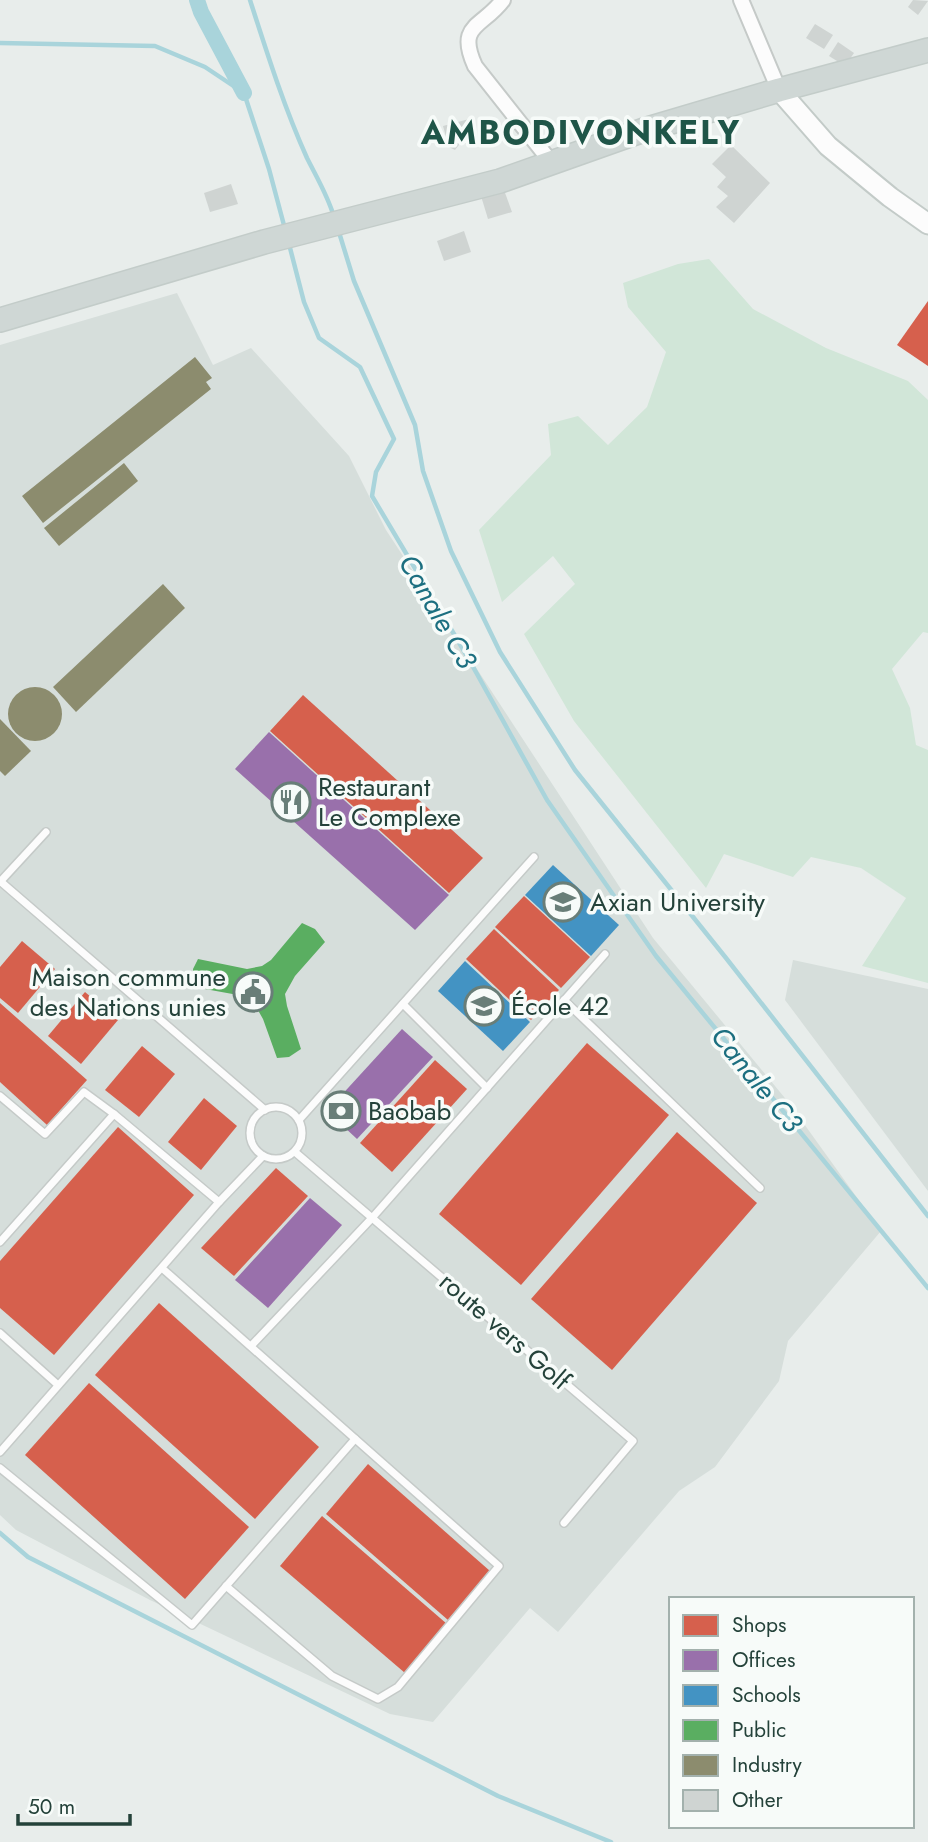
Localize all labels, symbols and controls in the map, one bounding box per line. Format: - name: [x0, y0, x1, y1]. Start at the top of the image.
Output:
- district label: AMBODIVONKELY: [420, 109, 741, 156]
- water label: Canale C3: [388, 546, 487, 677]
- place label: Restaurant Le Complexe: [318, 768, 461, 836]
- restaurant icon: Restaurant Le Complexe: [270, 781, 312, 823]
- school or university icon: Axian University: [542, 881, 584, 923]
- place label: Axian University: [590, 883, 766, 921]
- place label: Maison commune des Nations unies: [30, 958, 226, 1026]
- public building icon: Maison commune des Nations unies: [232, 971, 274, 1013]
- school or university icon: École 42: [463, 985, 505, 1027]
- place label: École 42: [511, 987, 609, 1025]
- water label: Canale C3: [701, 1017, 813, 1142]
- bank icon: Baobab: [320, 1090, 362, 1132]
- place label: Baobab: [368, 1092, 451, 1130]
- street label: route vers Golf: [431, 1263, 579, 1399]
- legend: [669, 1597, 914, 1828]
- text: Shops: [732, 1610, 786, 1640]
- text: Offices: [732, 1645, 795, 1675]
- text: Schools: [732, 1680, 801, 1710]
- text: Public: [732, 1715, 786, 1745]
- text: Industry: [732, 1750, 803, 1780]
- scale bar: [18, 1783, 130, 1827]
- text: Other: [732, 1785, 783, 1815]
- text: 50 m: [28, 1792, 75, 1822]

